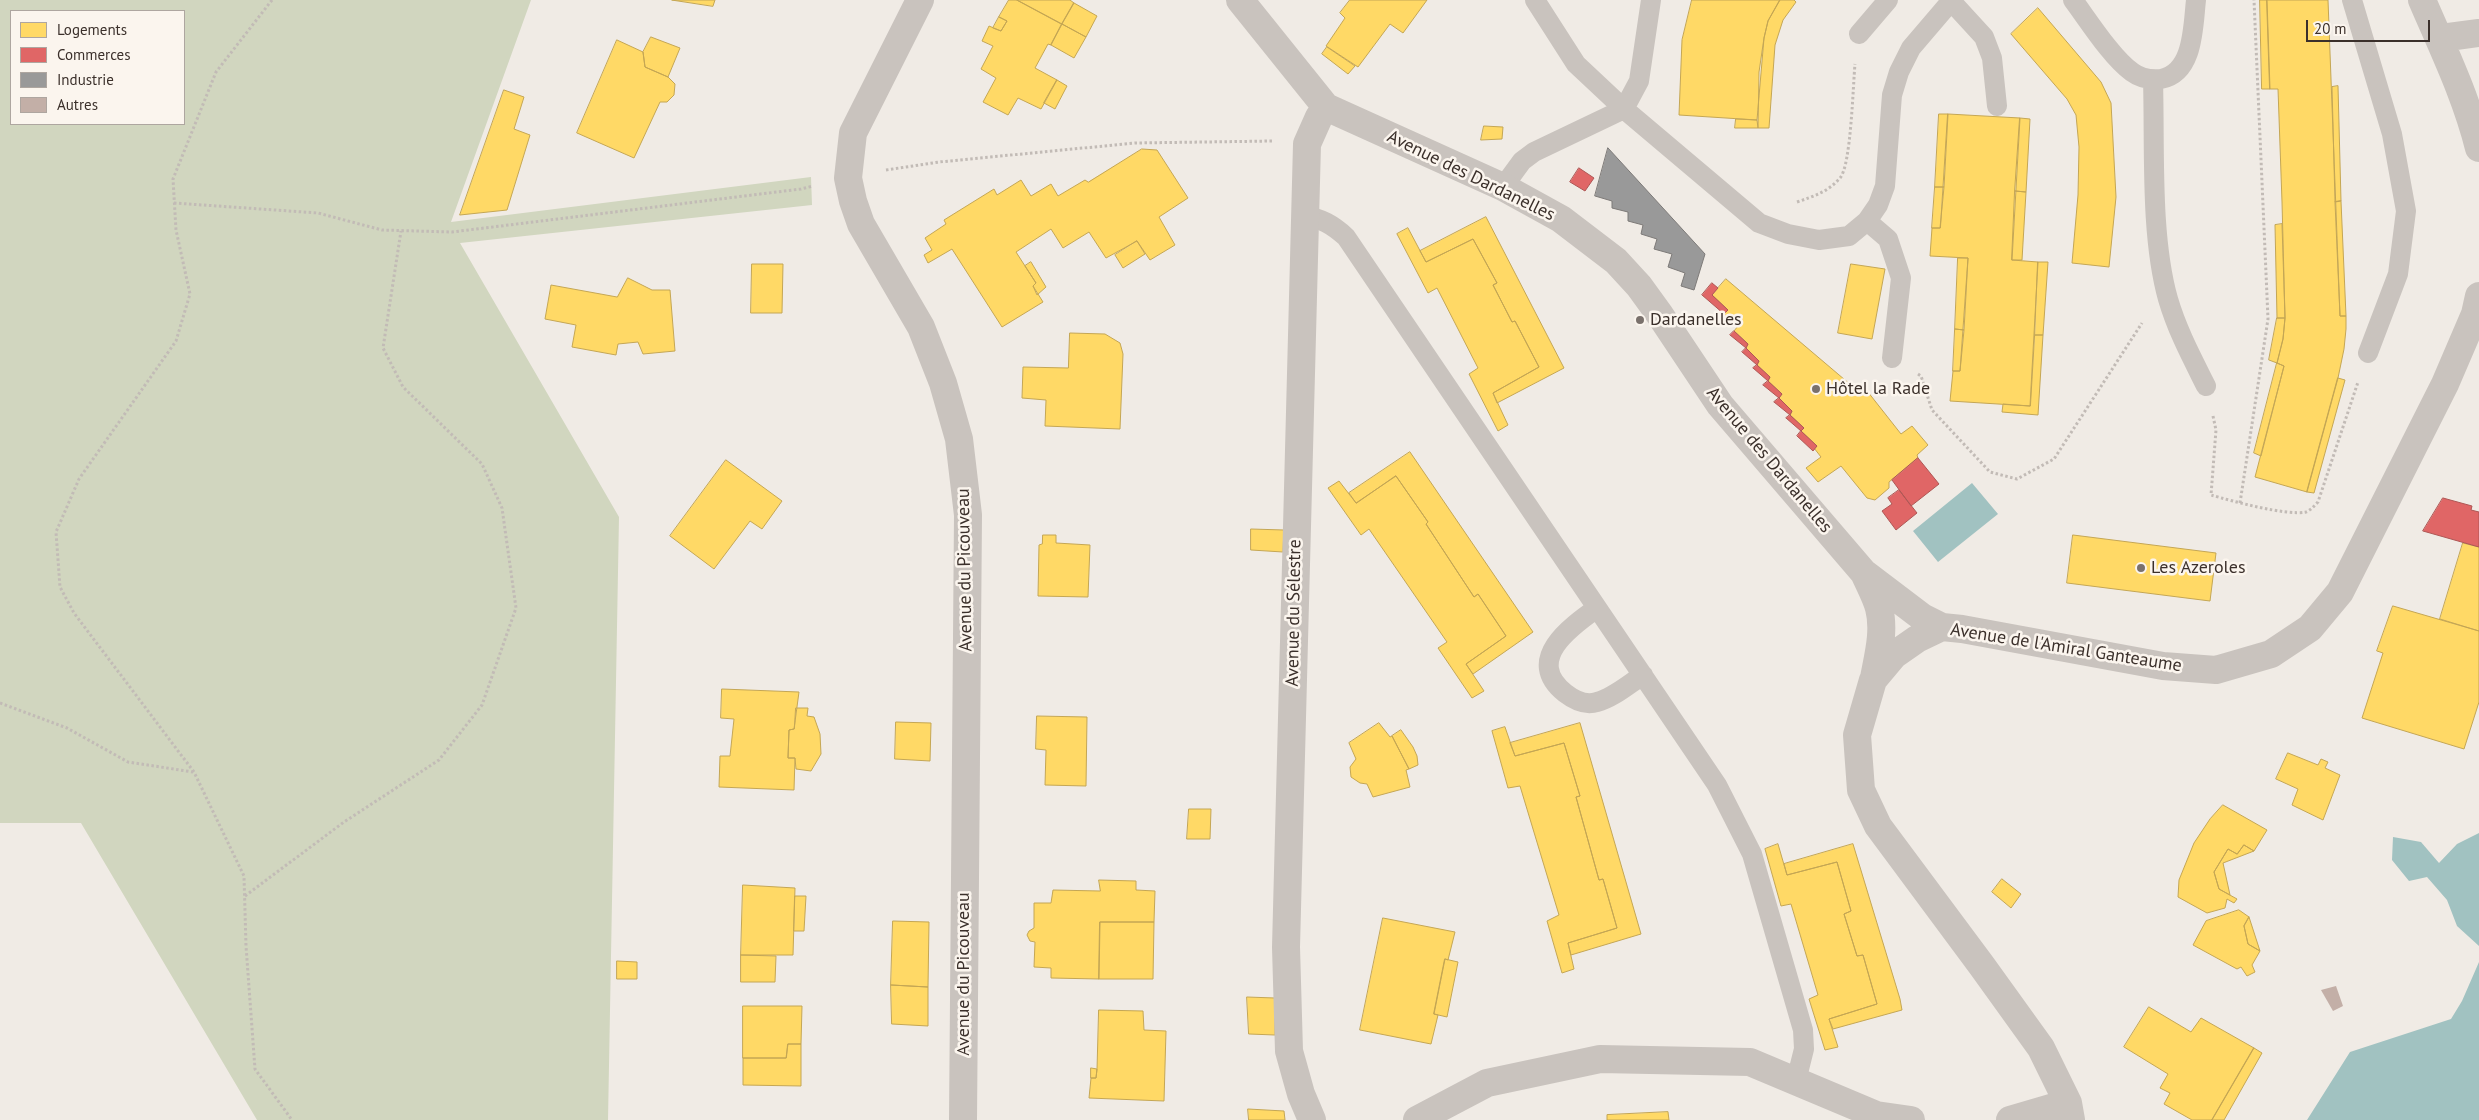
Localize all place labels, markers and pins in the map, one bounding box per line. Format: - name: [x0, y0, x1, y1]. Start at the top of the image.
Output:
- place label: Dardanelles: [1650, 309, 1742, 331]
- marker: Dardanelles: [1634, 314, 1646, 326]
- place label: Hôtel la Rade: [1826, 378, 1930, 400]
- marker: Hôtel la Rade: [1810, 383, 1822, 395]
- place label: Les Azeroles: [2151, 557, 2246, 579]
- marker: Les Azeroles: [2135, 562, 2147, 574]

